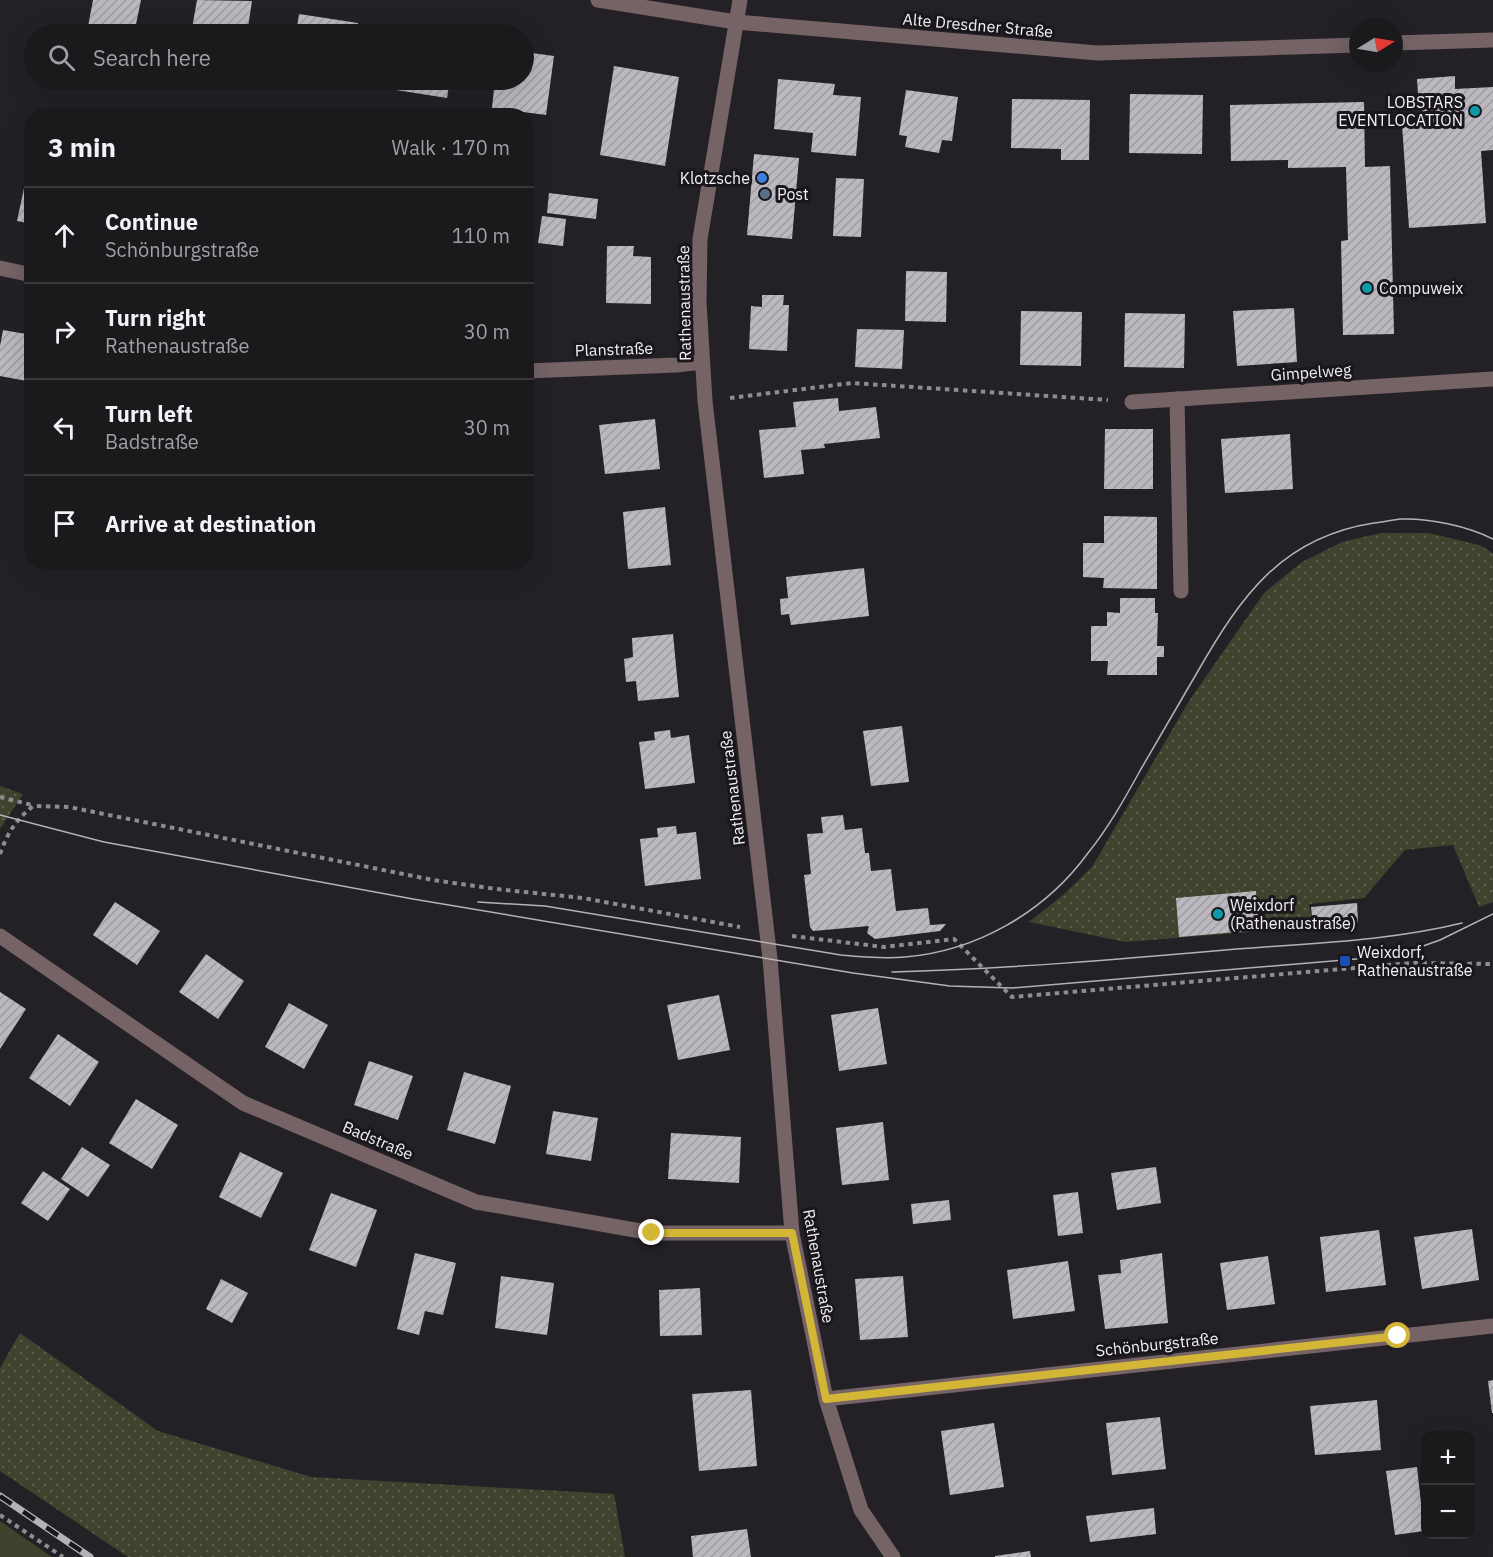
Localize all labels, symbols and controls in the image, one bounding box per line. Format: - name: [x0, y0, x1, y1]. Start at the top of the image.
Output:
- street label: Alte Dresdner Straße: [902, 8, 1054, 42]
- north arrow: [1349, 18, 1403, 72]
- search box: [24, 24, 534, 90]
- icon: search: [45, 41, 78, 74]
- text: Search here: [93, 43, 211, 72]
- place label: LOBSTARS EVENTLOCATION: [1338, 92, 1463, 130]
- marker: LOBSTARS EVENTLOCATION: [1468, 104, 1482, 118]
- text: 3 min: [48, 130, 116, 164]
- text: Walk · 170 m: [392, 134, 510, 161]
- place label: Klotzsche: [680, 168, 750, 188]
- marker: Klotzsche: [755, 171, 769, 185]
- place label: Post: [777, 184, 809, 204]
- marker: Post: [758, 187, 772, 201]
- text: Continue: [105, 207, 198, 236]
- icon: ahead: [48, 219, 81, 252]
- text: 110 m: [452, 222, 510, 249]
- text: Schönburgstraße: [105, 236, 259, 263]
- street label: Rathenaustraße: [673, 245, 695, 361]
- place label: Compuweix: [1379, 278, 1463, 298]
- marker: Compuweix: [1360, 281, 1374, 295]
- text: Turn right: [105, 303, 206, 332]
- icon: right: [48, 315, 81, 348]
- text: 30 m: [464, 318, 510, 345]
- text: Rathenaustraße: [105, 332, 249, 359]
- street label: Planstraße: [574, 338, 654, 360]
- street label: Gimpelweg: [1270, 359, 1353, 385]
- text: Turn left: [105, 399, 193, 428]
- icon: left: [48, 411, 81, 444]
- text: 30 m: [464, 414, 510, 441]
- text: Badstraße: [105, 428, 199, 455]
- icon: arrive: [48, 507, 81, 540]
- text: Arrive at destination: [105, 509, 316, 538]
- street label: Rathenaustraße: [715, 729, 749, 847]
- place label: Weixdorf (Rathenaustraße): [1230, 895, 1356, 933]
- marker: Weixdorf (Rathenaustraße): [1211, 907, 1225, 921]
- place label: Weixdorf, Rathenaustraße: [1357, 942, 1473, 980]
- marker: Weixdorf, Rathenaustraße: [1338, 954, 1352, 968]
- street label: Badstraße: [340, 1116, 417, 1164]
- street label: Rathenaustraße: [799, 1207, 839, 1325]
- route end: [638, 1219, 664, 1245]
- route start: [1384, 1322, 1410, 1348]
- street label: Schönburgstraße: [1095, 1328, 1220, 1360]
- map controls: [1421, 1431, 1475, 1539]
- button: +: [1421, 1431, 1475, 1485]
- button: −: [1421, 1485, 1475, 1539]

